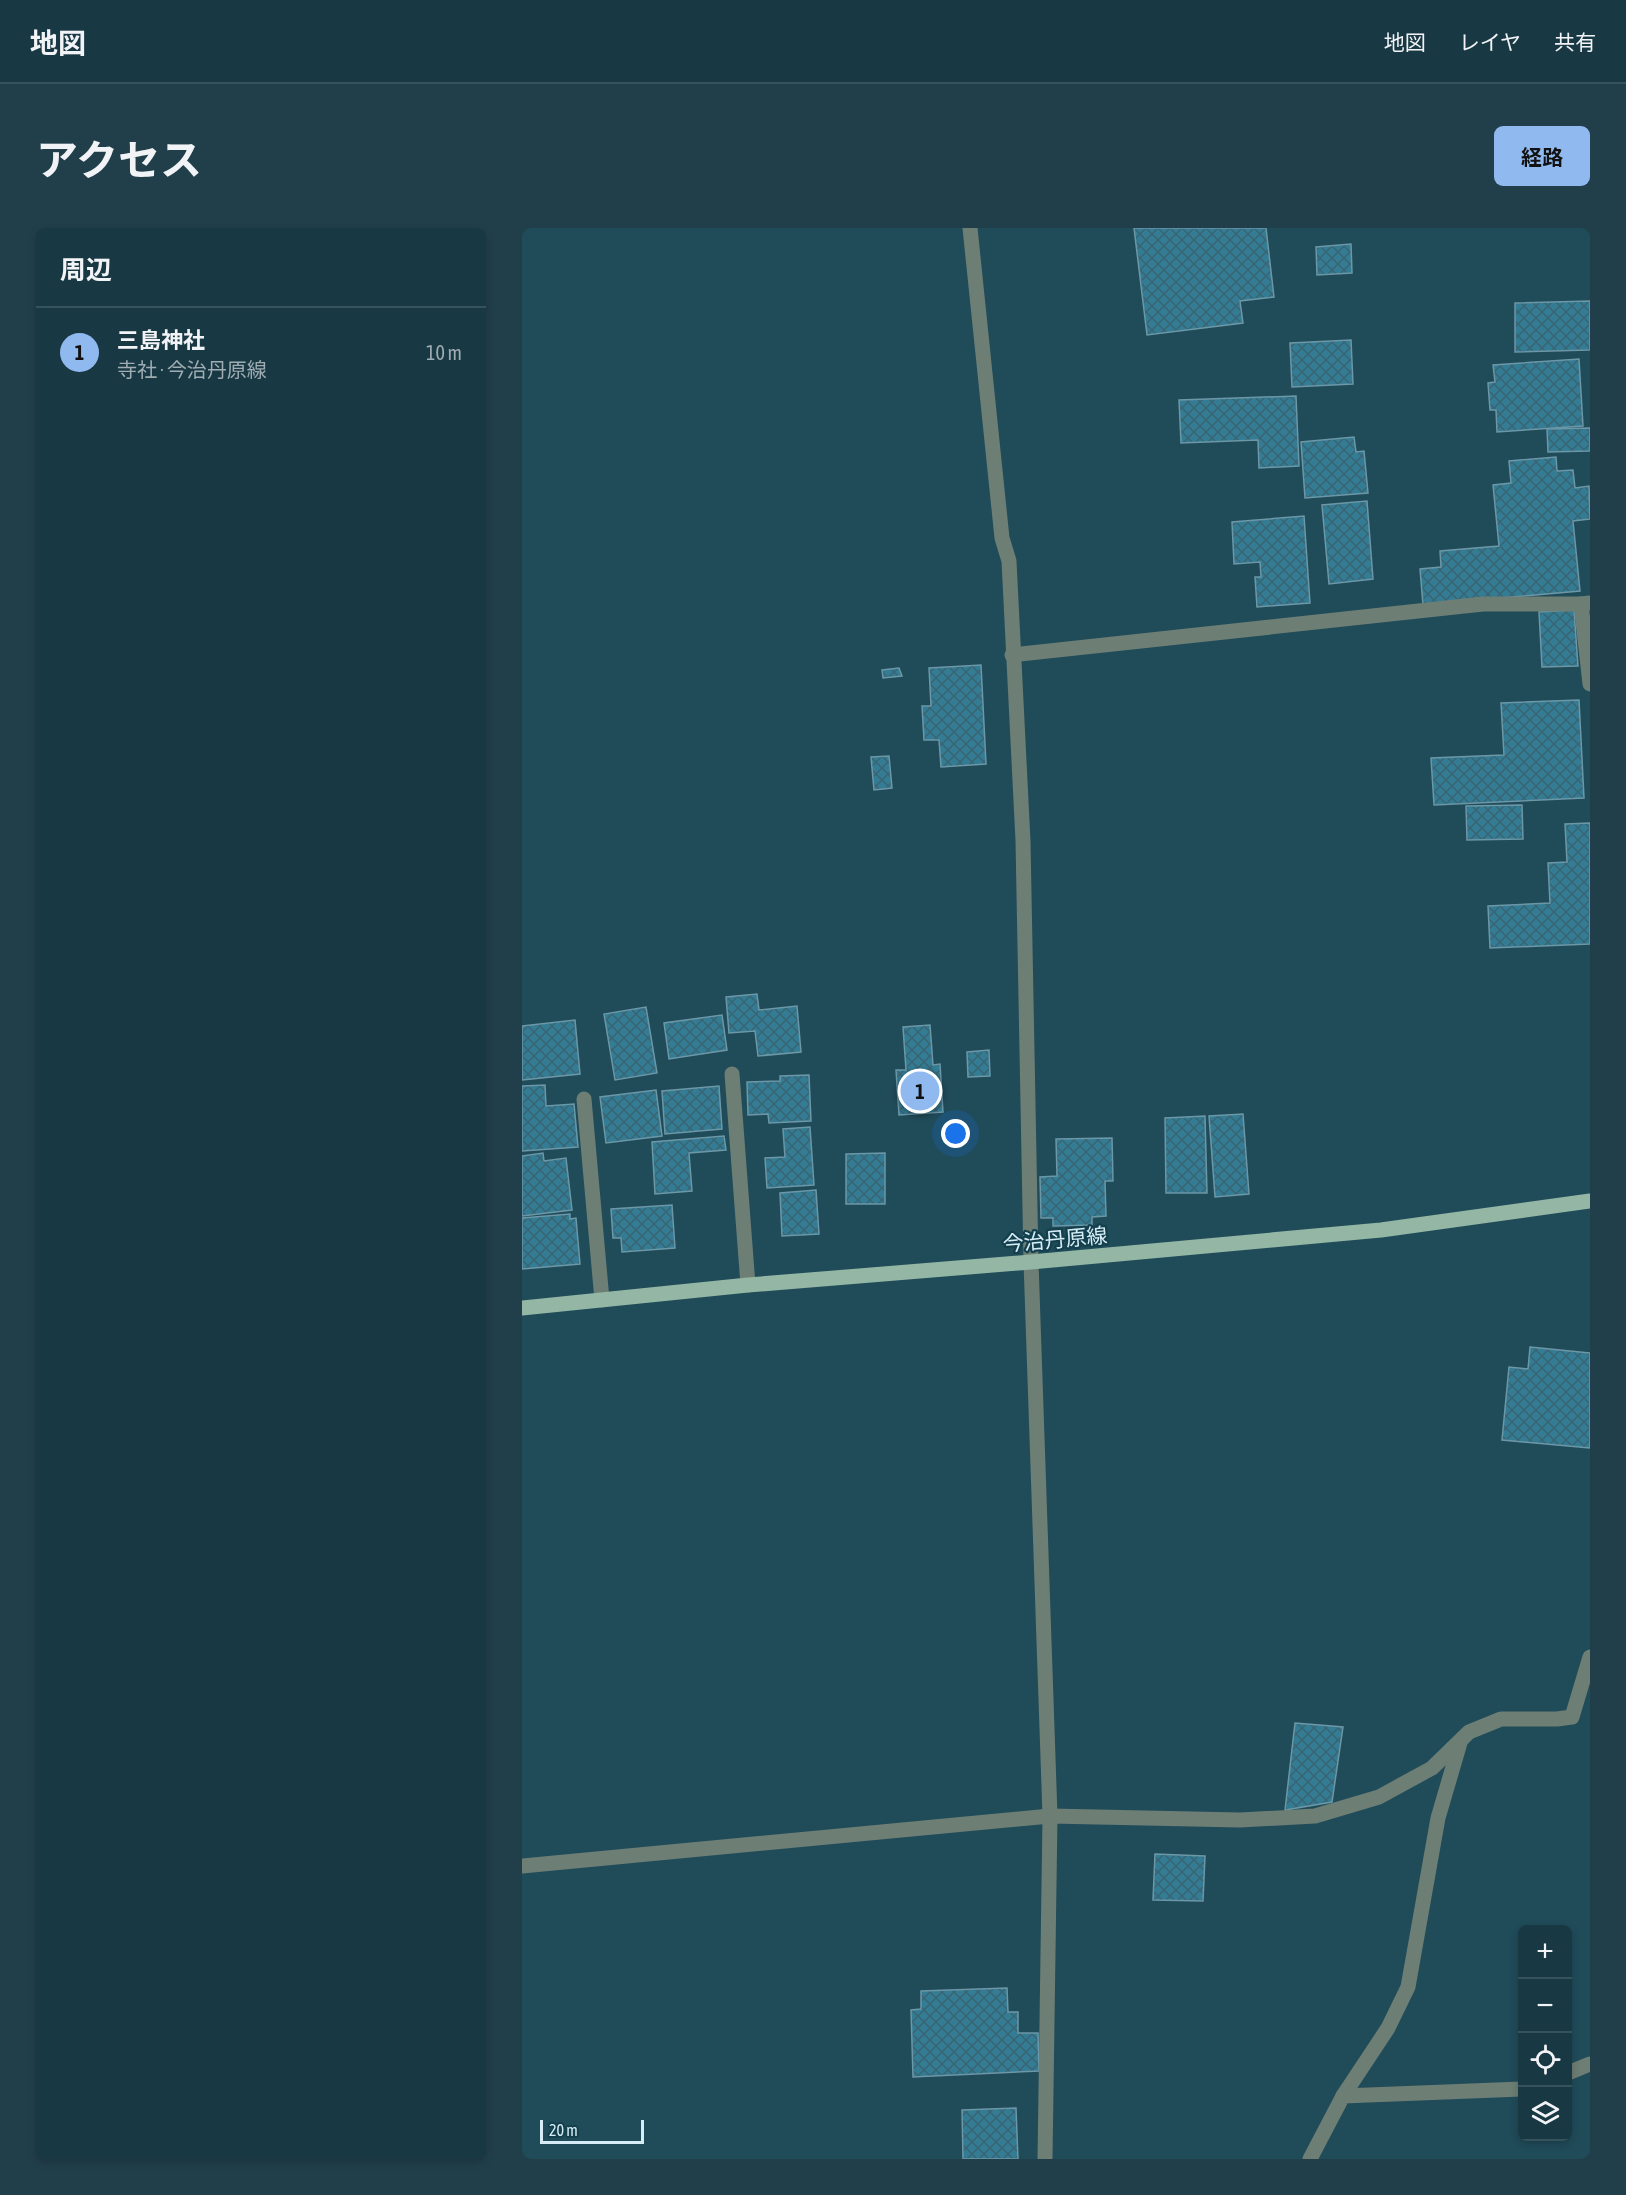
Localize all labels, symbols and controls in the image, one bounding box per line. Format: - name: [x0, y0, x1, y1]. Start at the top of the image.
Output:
- text: 地図: [30, 27, 86, 59]
- text: 地図: [1384, 30, 1426, 54]
- text: レイヤ: [1459, 30, 1521, 54]
- text: 共有: [1554, 30, 1596, 54]
- button: 経路: [1494, 126, 1590, 186]
- text: アクセス: [36, 136, 202, 184]
- text: 周辺: [60, 255, 112, 285]
- text: 三島神社: [117, 327, 205, 353]
- text: 1: [75, 341, 84, 364]
- text: 10 m: [426, 341, 462, 364]
- text: 寺社 · 今治丹原線: [117, 358, 267, 381]
- pin: 1: [900, 1068, 940, 1114]
- your location: [941, 1119, 970, 1148]
- street label: 今治丹原線: [1002, 1222, 1108, 1256]
- map controls: [1518, 1925, 1572, 2141]
- button: +: [1518, 1925, 1572, 1979]
- button: −: [1518, 1979, 1572, 2033]
- button: locate: [1518, 2033, 1572, 2087]
- button: layers: [1518, 2087, 1572, 2141]
- scale bar: [540, 2117, 644, 2144]
- text: 20 m: [549, 2121, 578, 2139]

